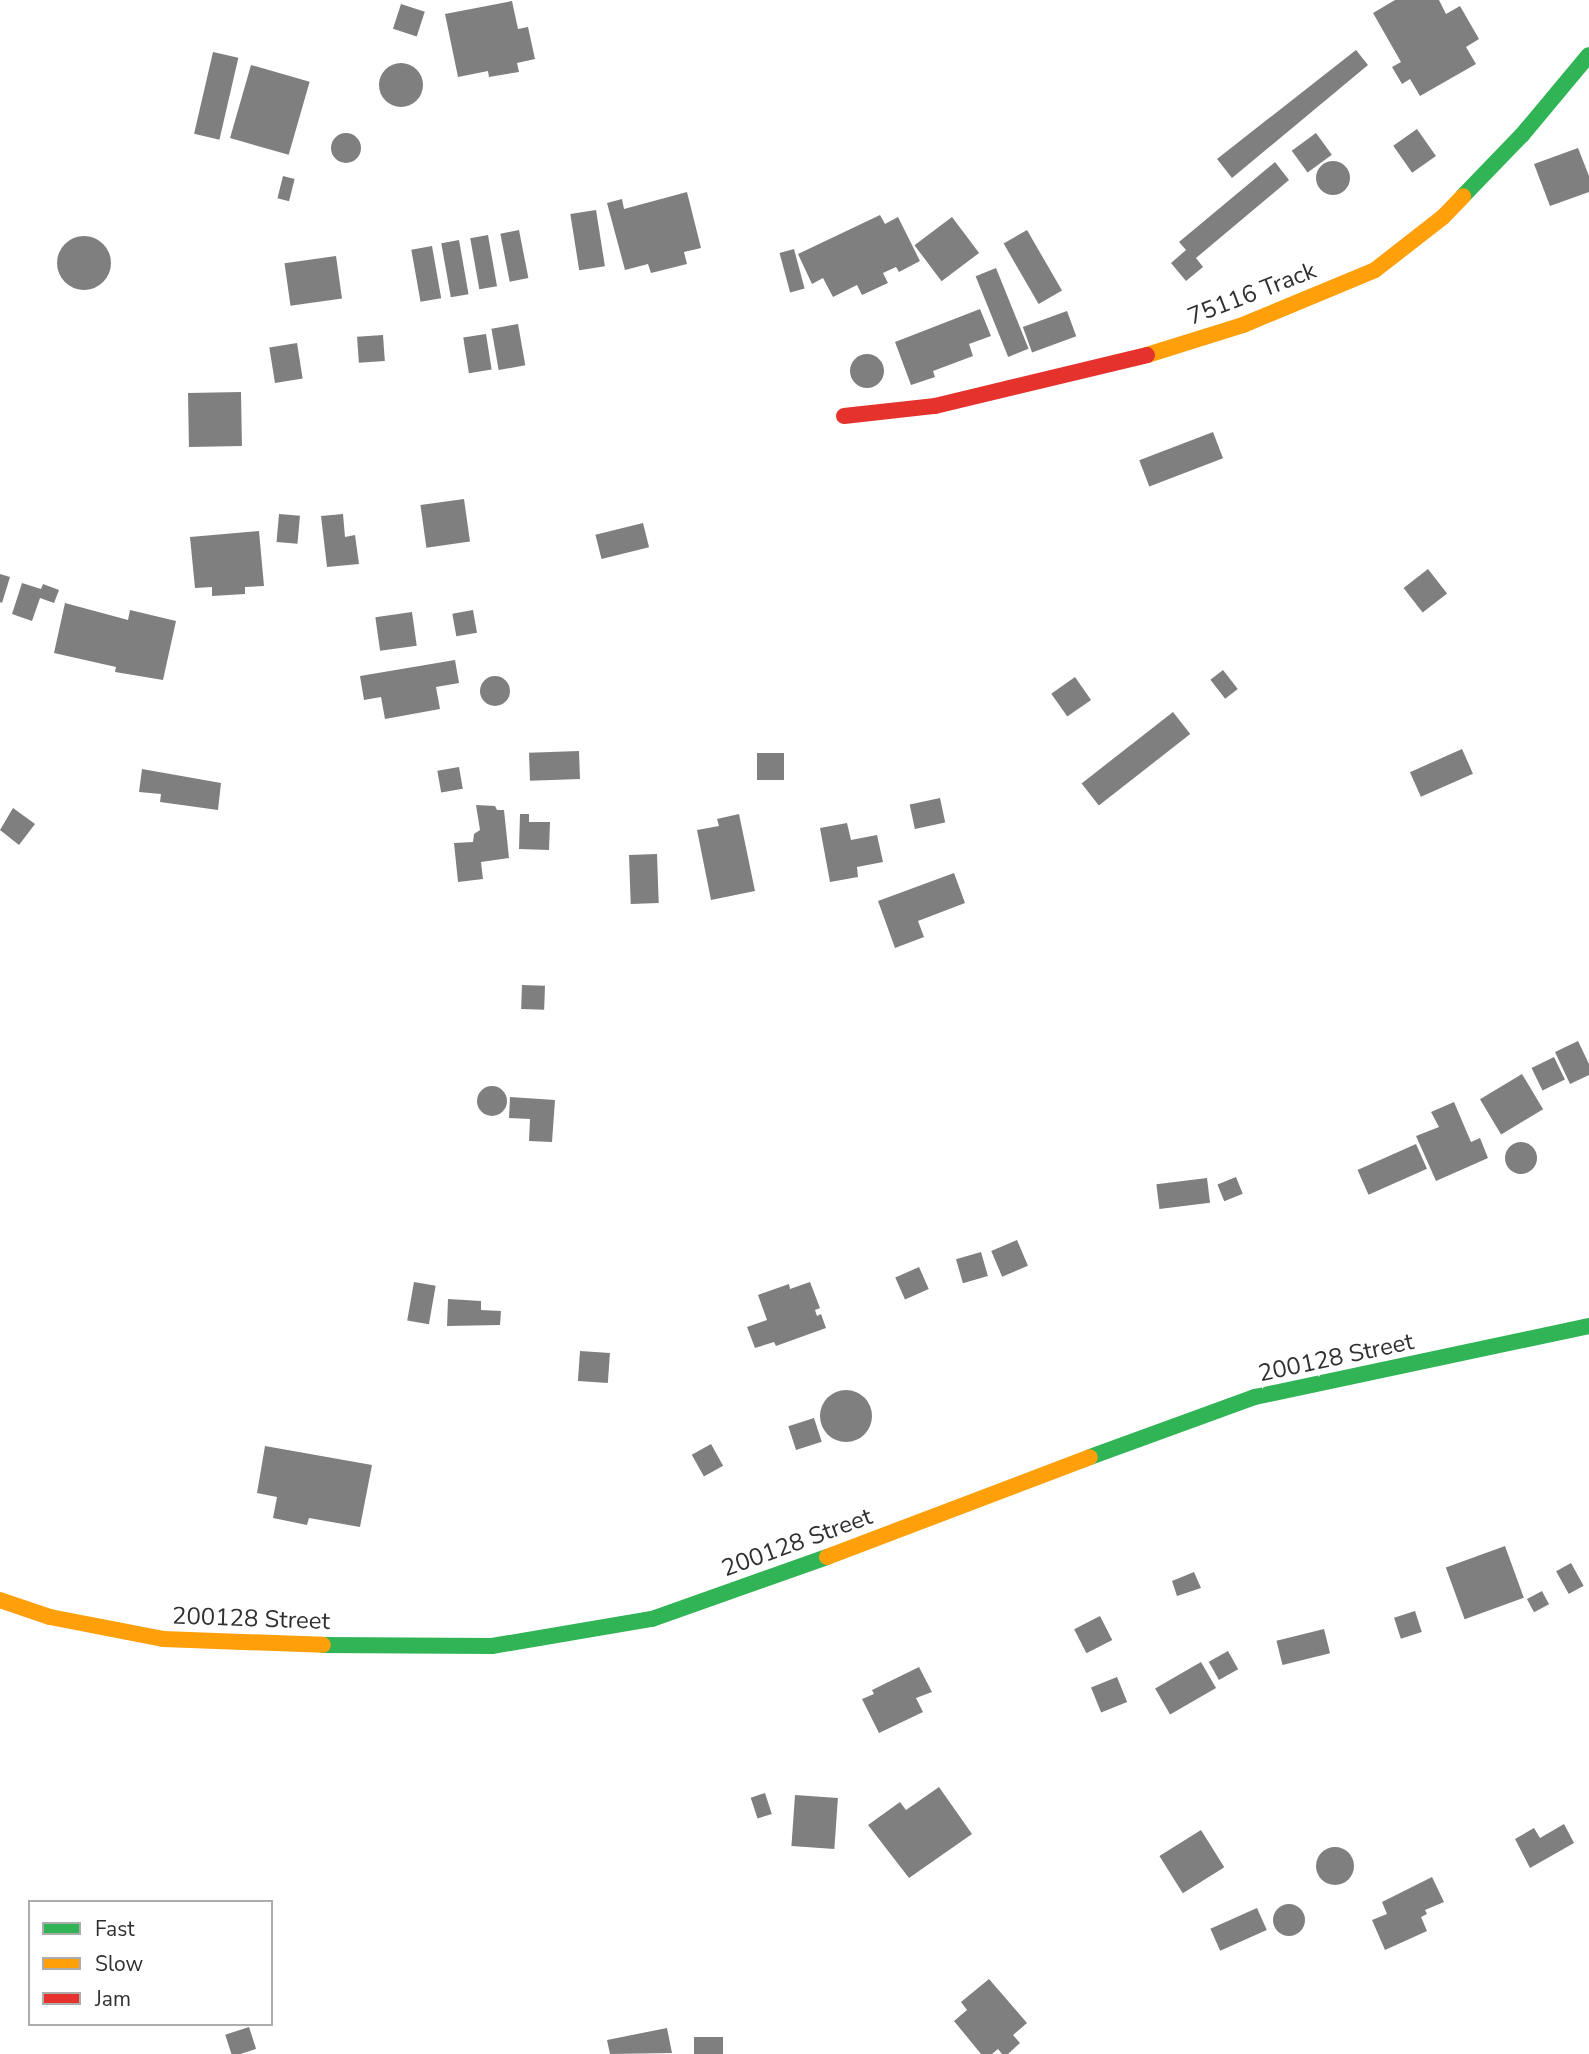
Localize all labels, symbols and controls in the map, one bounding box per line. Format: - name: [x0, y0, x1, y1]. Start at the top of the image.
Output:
- street label: 75116 Track: [1184, 256, 1320, 332]
- street label: 200128 Street: [1256, 1327, 1416, 1389]
- street label: 200128 Street: [718, 1502, 876, 1584]
- street label: 200128 Street: [172, 1602, 330, 1636]
- legend: [28, 1900, 273, 2026]
- text: Fast: [95, 1915, 135, 1943]
- text: Slow: [95, 1950, 143, 1978]
- text: Jam: [95, 1985, 131, 2013]

